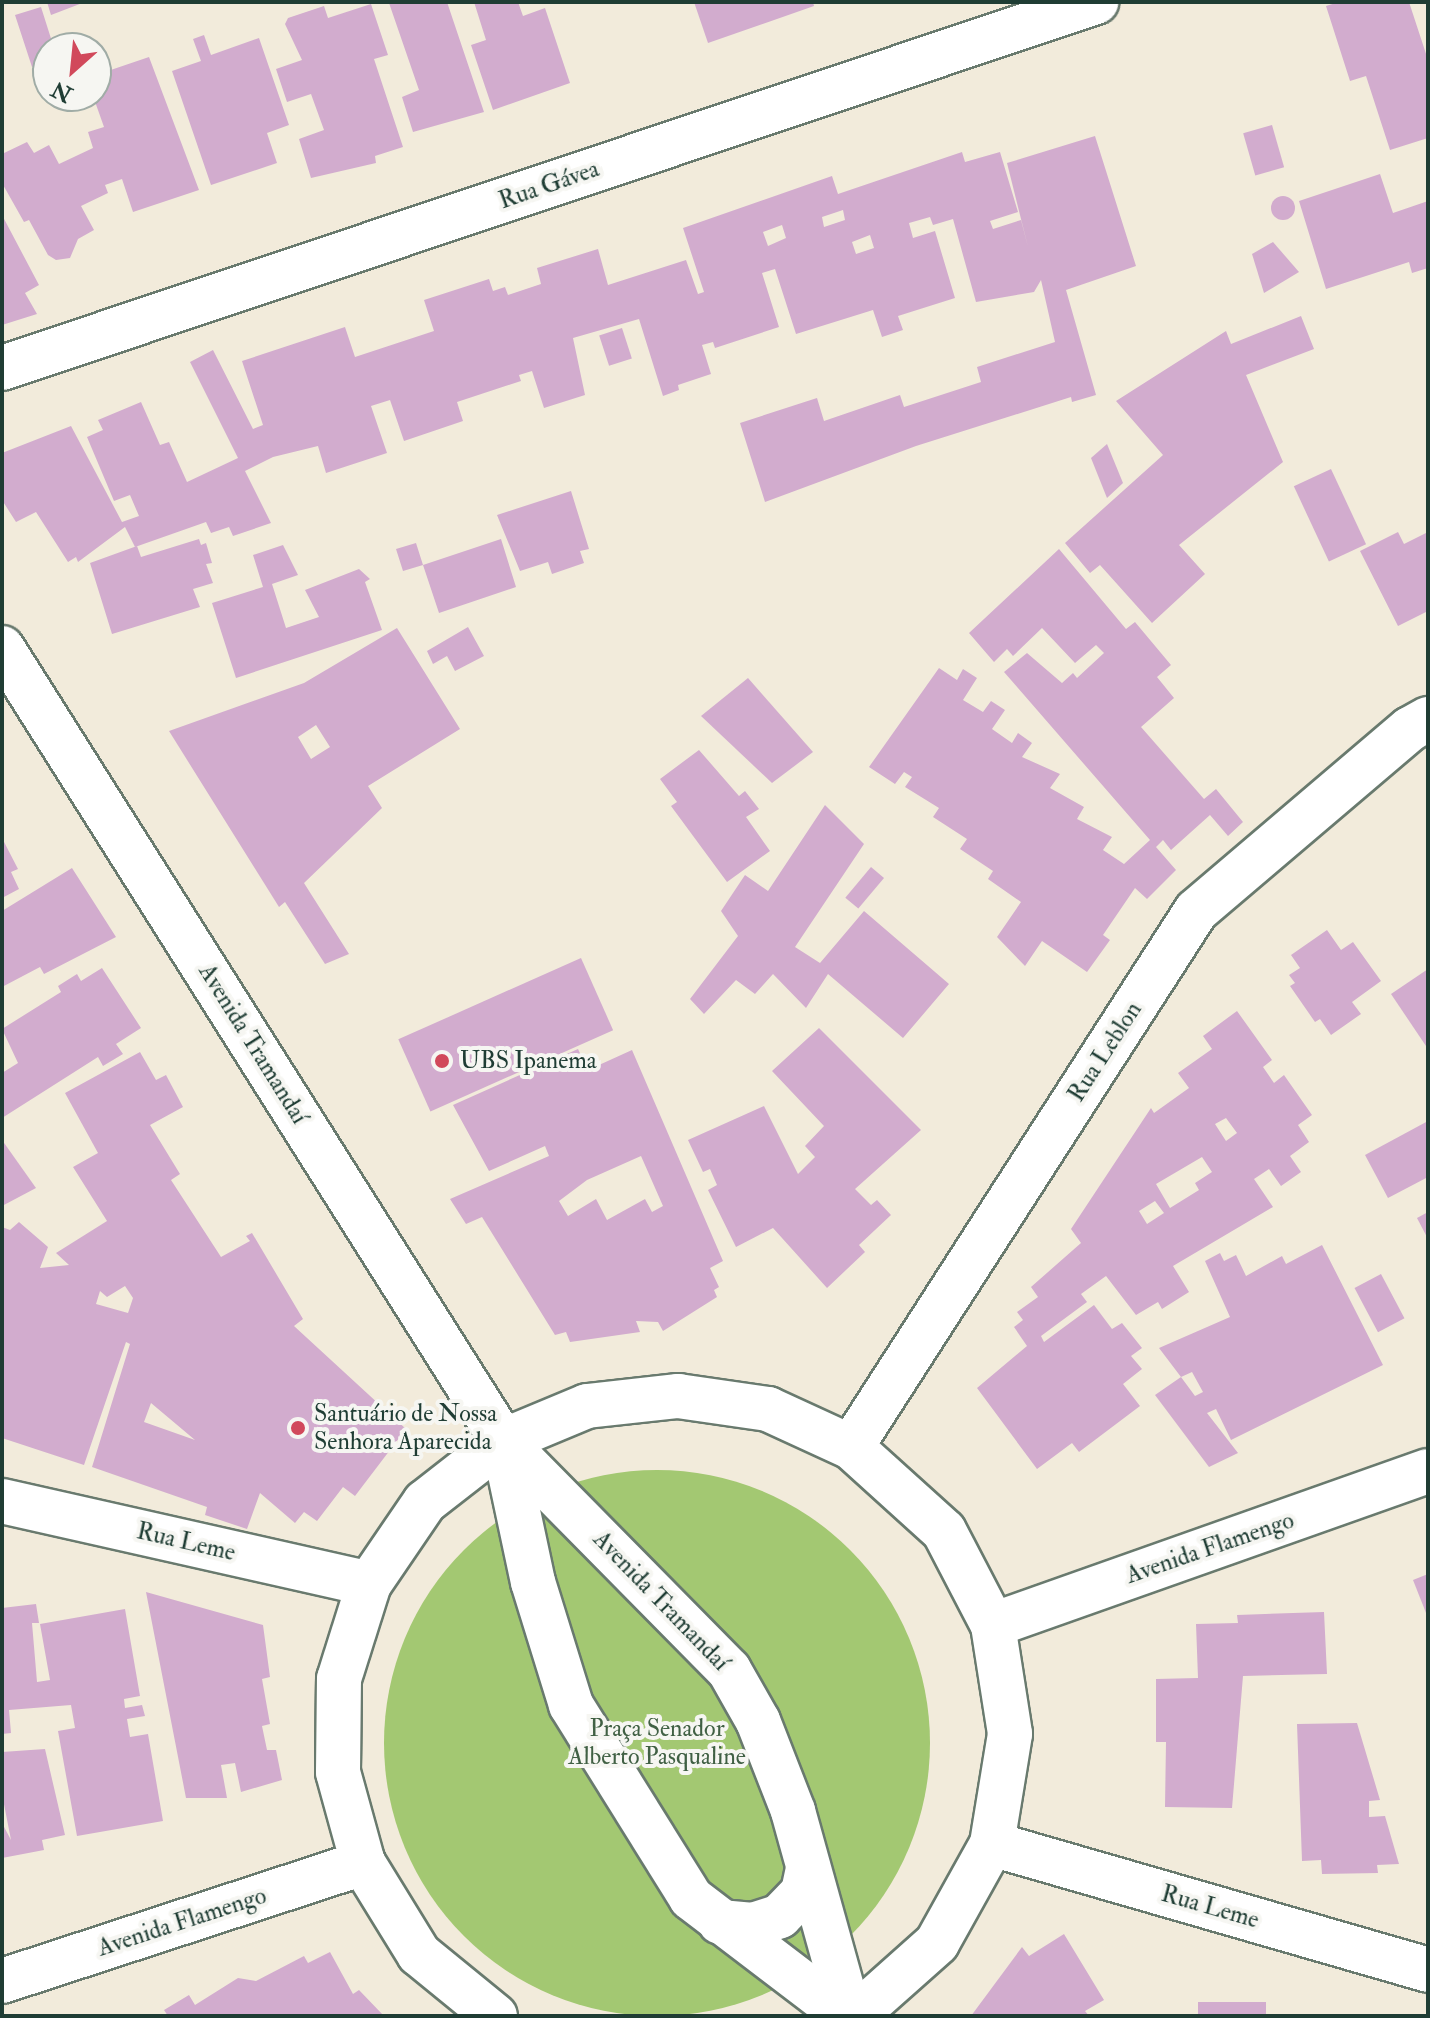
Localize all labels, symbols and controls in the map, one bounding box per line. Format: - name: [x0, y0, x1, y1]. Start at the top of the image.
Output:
- north arrow: [32, 32, 112, 112]
- text: N: [47, 75, 77, 109]
- street label: Rua Gávea: [495, 154, 603, 216]
- street label: Avenida Tramandaí: [192, 959, 314, 1129]
- street label: Rua Leblon: [1062, 997, 1148, 1107]
- place label: UBS Ipanema: [460, 1047, 597, 1075]
- marker: UBS Ipanema: [431, 1050, 453, 1072]
- place label: Santuário de Nossa Senhora Aparecida: [314, 1400, 497, 1456]
- marker: Santuário de Nossa Senhora Aparecida: [289, 1419, 307, 1437]
- street label: Avenida Flamengo: [1122, 1506, 1298, 1590]
- street label: Rua Leme: [134, 1517, 238, 1567]
- street label: Avenida Tramandaí: [587, 1525, 735, 1677]
- park label: Praça Senador Alberto Pasqualine: [568, 1715, 746, 1771]
- street label: Rua Leme: [1158, 1879, 1262, 1935]
- street label: Avenida Flamengo: [94, 1881, 270, 1963]

